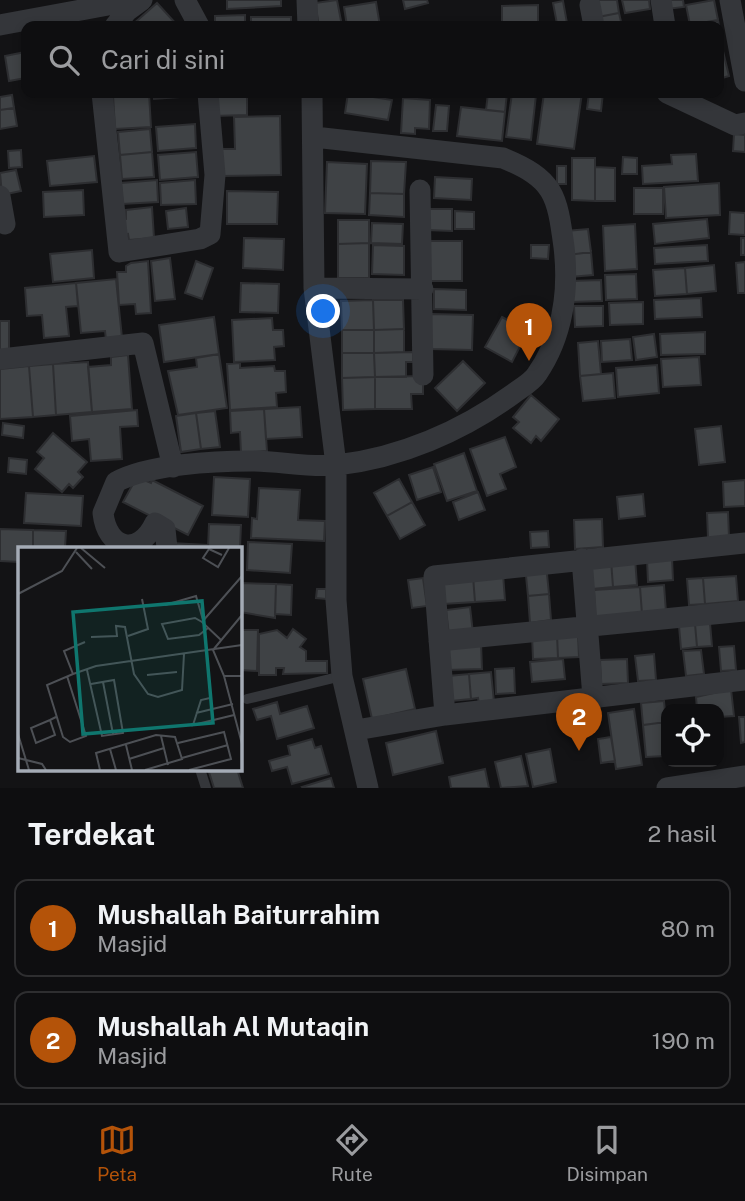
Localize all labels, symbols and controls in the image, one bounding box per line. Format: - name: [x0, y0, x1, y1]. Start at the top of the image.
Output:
- search box: [21, 21, 724, 98]
- icon: search: [45, 41, 83, 79]
- text: Cari di sini: [101, 44, 225, 75]
- your location: [306, 294, 340, 328]
- pin: 1: [506, 303, 552, 361]
- inset map: [18, 547, 242, 771]
- pin: 2: [556, 693, 602, 751]
- map controls: [661, 704, 724, 767]
- button: locate: [661, 704, 724, 767]
- text: Terdekat: [28, 816, 155, 852]
- text: 2 hasil: [647, 820, 717, 847]
- text: Mushallah Baiturrahim: [97, 899, 380, 930]
- text: 1: [48, 915, 58, 942]
- text: 80 m: [661, 915, 715, 942]
- text: Masjid: [97, 930, 167, 957]
- text: Mushallah Al Mutaqin: [97, 1011, 369, 1042]
- text: 2: [46, 1027, 60, 1054]
- text: 190 m: [652, 1027, 715, 1054]
- text: Masjid: [97, 1042, 167, 1069]
- tab: Peta: [97, 1121, 137, 1185]
- tab: Rute: [331, 1121, 373, 1185]
- tab: Disimpan: [567, 1121, 648, 1185]

